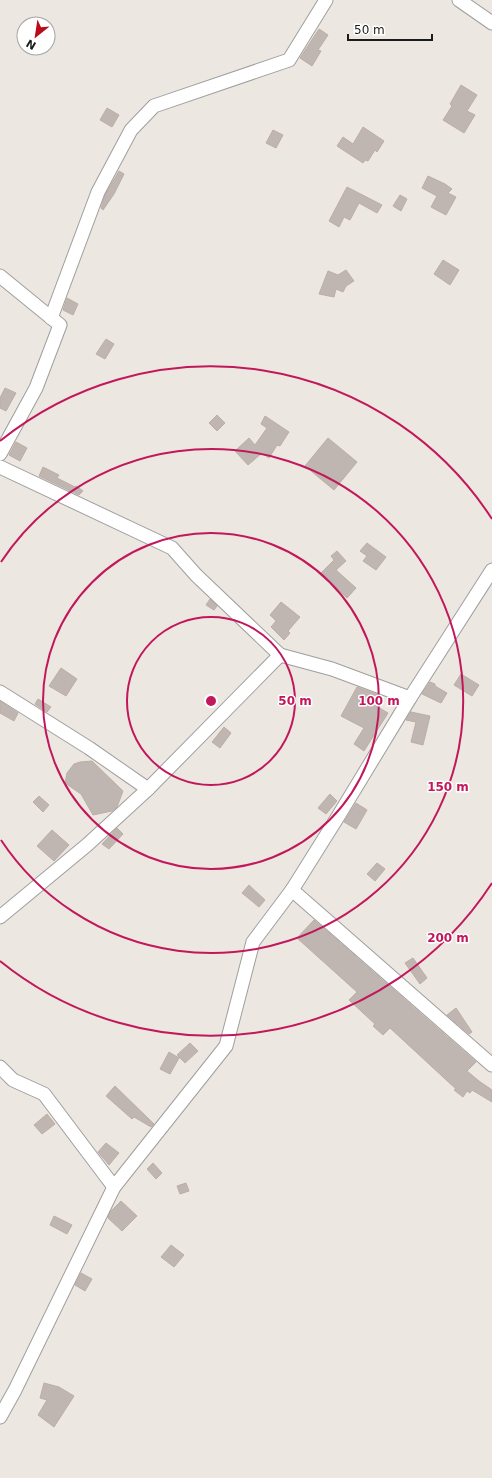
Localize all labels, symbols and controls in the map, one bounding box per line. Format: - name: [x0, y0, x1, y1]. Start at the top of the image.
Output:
- north arrow: [16, 16, 56, 56]
- scale bar: [348, 16, 432, 42]
- text: 50 m: [354, 23, 385, 37]
- text: N: [24, 36, 38, 52]
- centre of rings: [204, 694, 218, 708]
- text: 50 m: [278, 694, 312, 708]
- text: 100 m: [358, 694, 400, 708]
- text: 150 m: [427, 780, 469, 794]
- text: 200 m: [427, 931, 469, 945]

